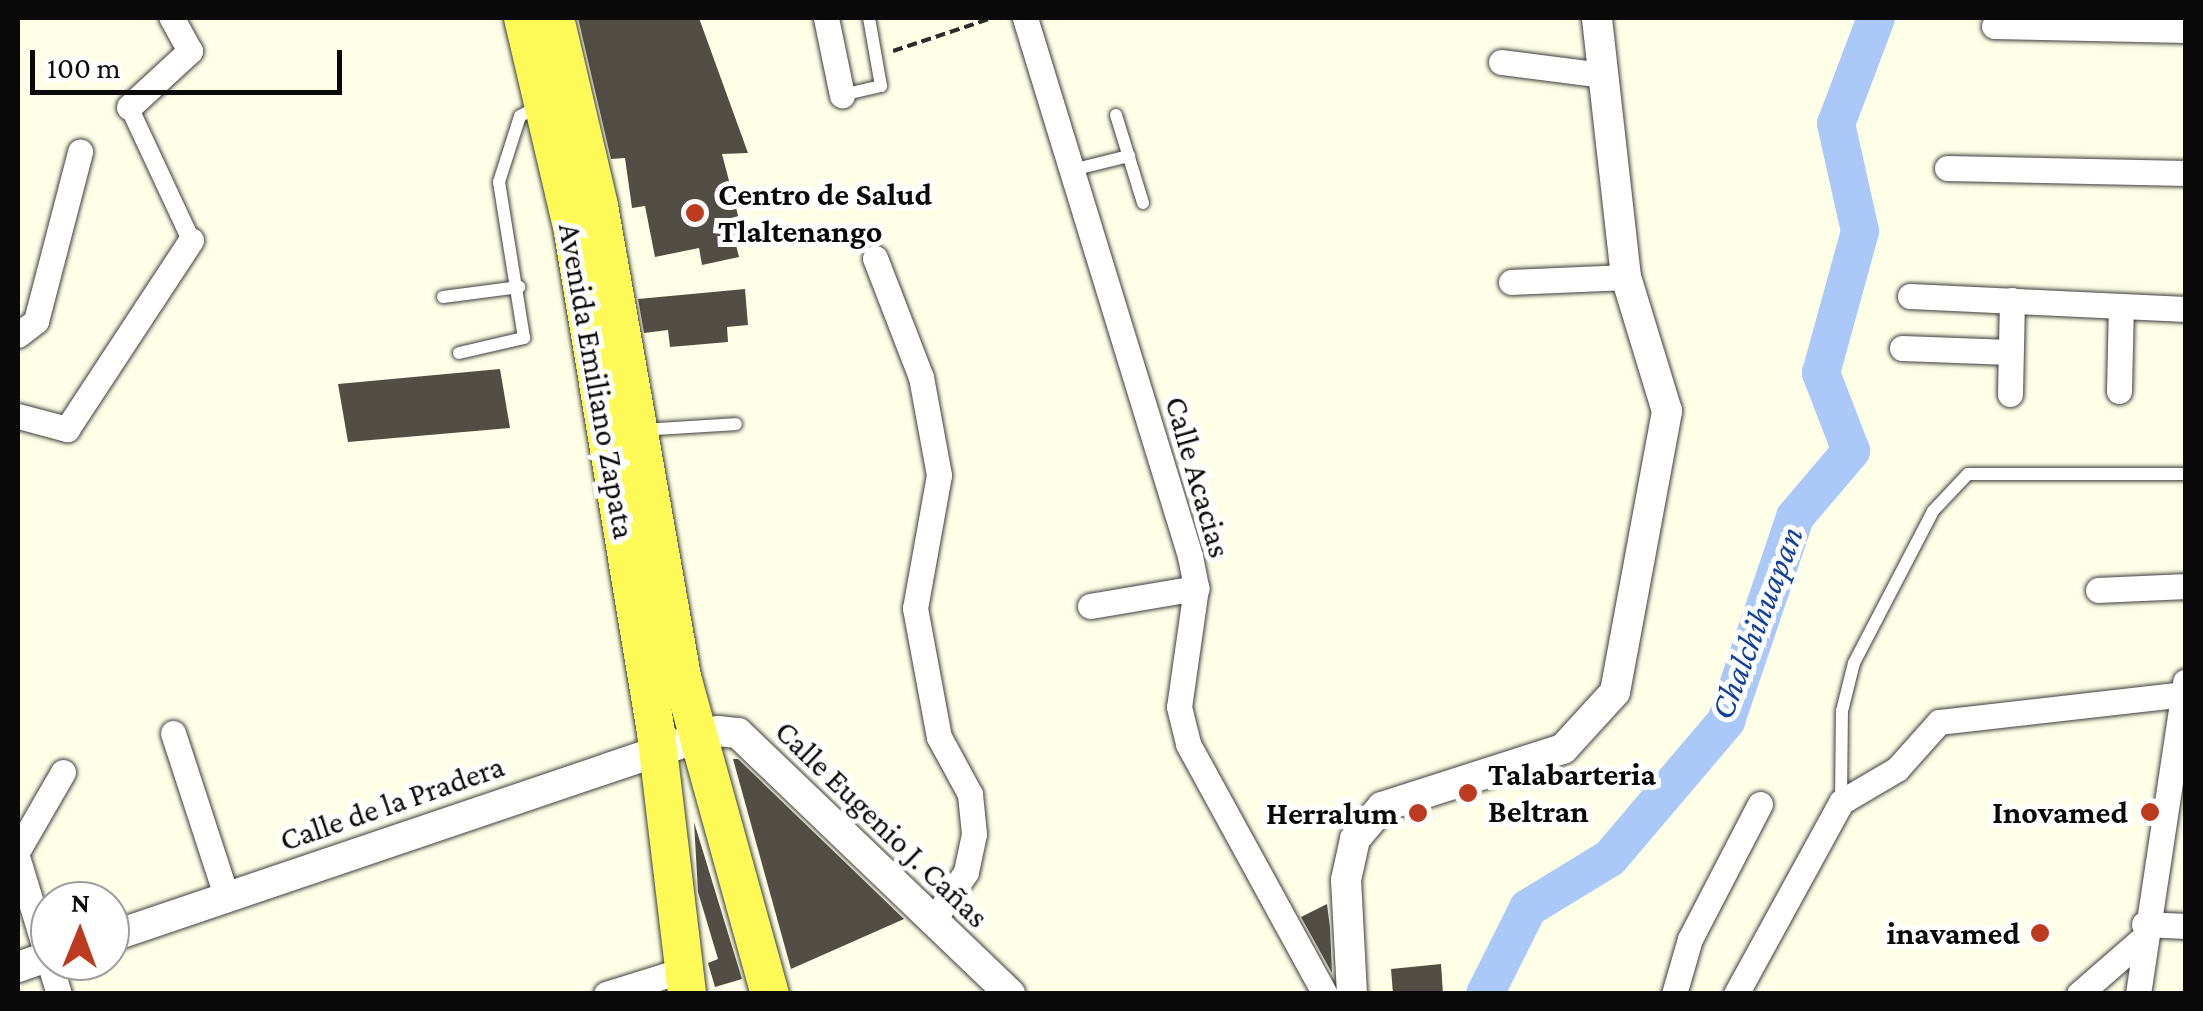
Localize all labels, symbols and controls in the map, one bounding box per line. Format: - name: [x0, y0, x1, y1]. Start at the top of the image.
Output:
- scale bar: [35, 30, 348, 92]
- text: 100 m: [47, 51, 121, 84]
- place label: Centro de Salud Tlaltenango: [718, 176, 932, 251]
- marker: Centro de Salud Tlaltenango: [682, 200, 708, 226]
- street label: Avenida Emiliano Zapata: [550, 220, 644, 542]
- street label: Calle Acacias: [1157, 392, 1239, 562]
- water label: Chalchihuapan: [1701, 521, 1813, 725]
- street label: Calle Eugenio J. Cañas: [767, 712, 997, 936]
- street label: Calle de la Pradera: [275, 747, 509, 859]
- place label: Talabarteria Beltran: [1488, 756, 1656, 831]
- marker: Talabarteria Beltran: [1457, 782, 1479, 804]
- place label: Inovamed: [1992, 793, 2128, 831]
- place label: Herralum: [1266, 794, 1398, 832]
- marker: Inovamed: [2137, 799, 2163, 825]
- marker: Herralum: [1407, 802, 1429, 824]
- north arrow: [30, 881, 130, 981]
- text: N: [71, 887, 90, 918]
- place label: inavamed: [1887, 914, 2020, 952]
- marker: inavamed: [2029, 922, 2051, 944]

